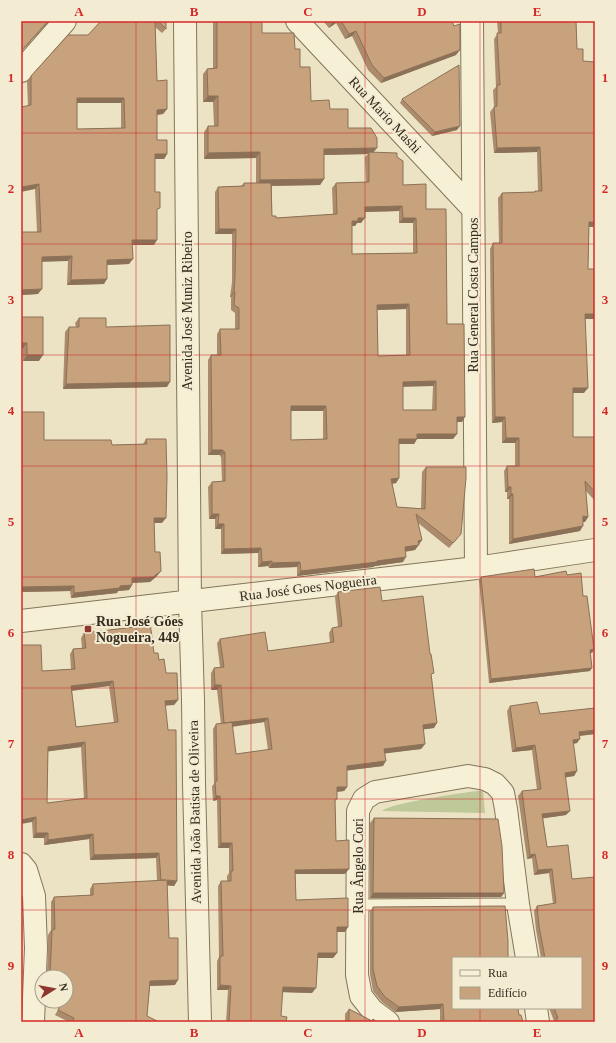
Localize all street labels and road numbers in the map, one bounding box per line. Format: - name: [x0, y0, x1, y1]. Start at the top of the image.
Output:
- street label: Rua Mario Mashi: [346, 74, 424, 156]
- street label: Rua General Costa Campos: [466, 217, 481, 373]
- street label: Avenida José Muniz Ribeiro: [180, 231, 195, 391]
- street label: Rua José Goes Nogueira: [239, 572, 378, 604]
- street label: Avenida João Batista de Oliveira: [186, 719, 204, 904]
- street label: Rua Ângelo Cori: [350, 818, 366, 914]

